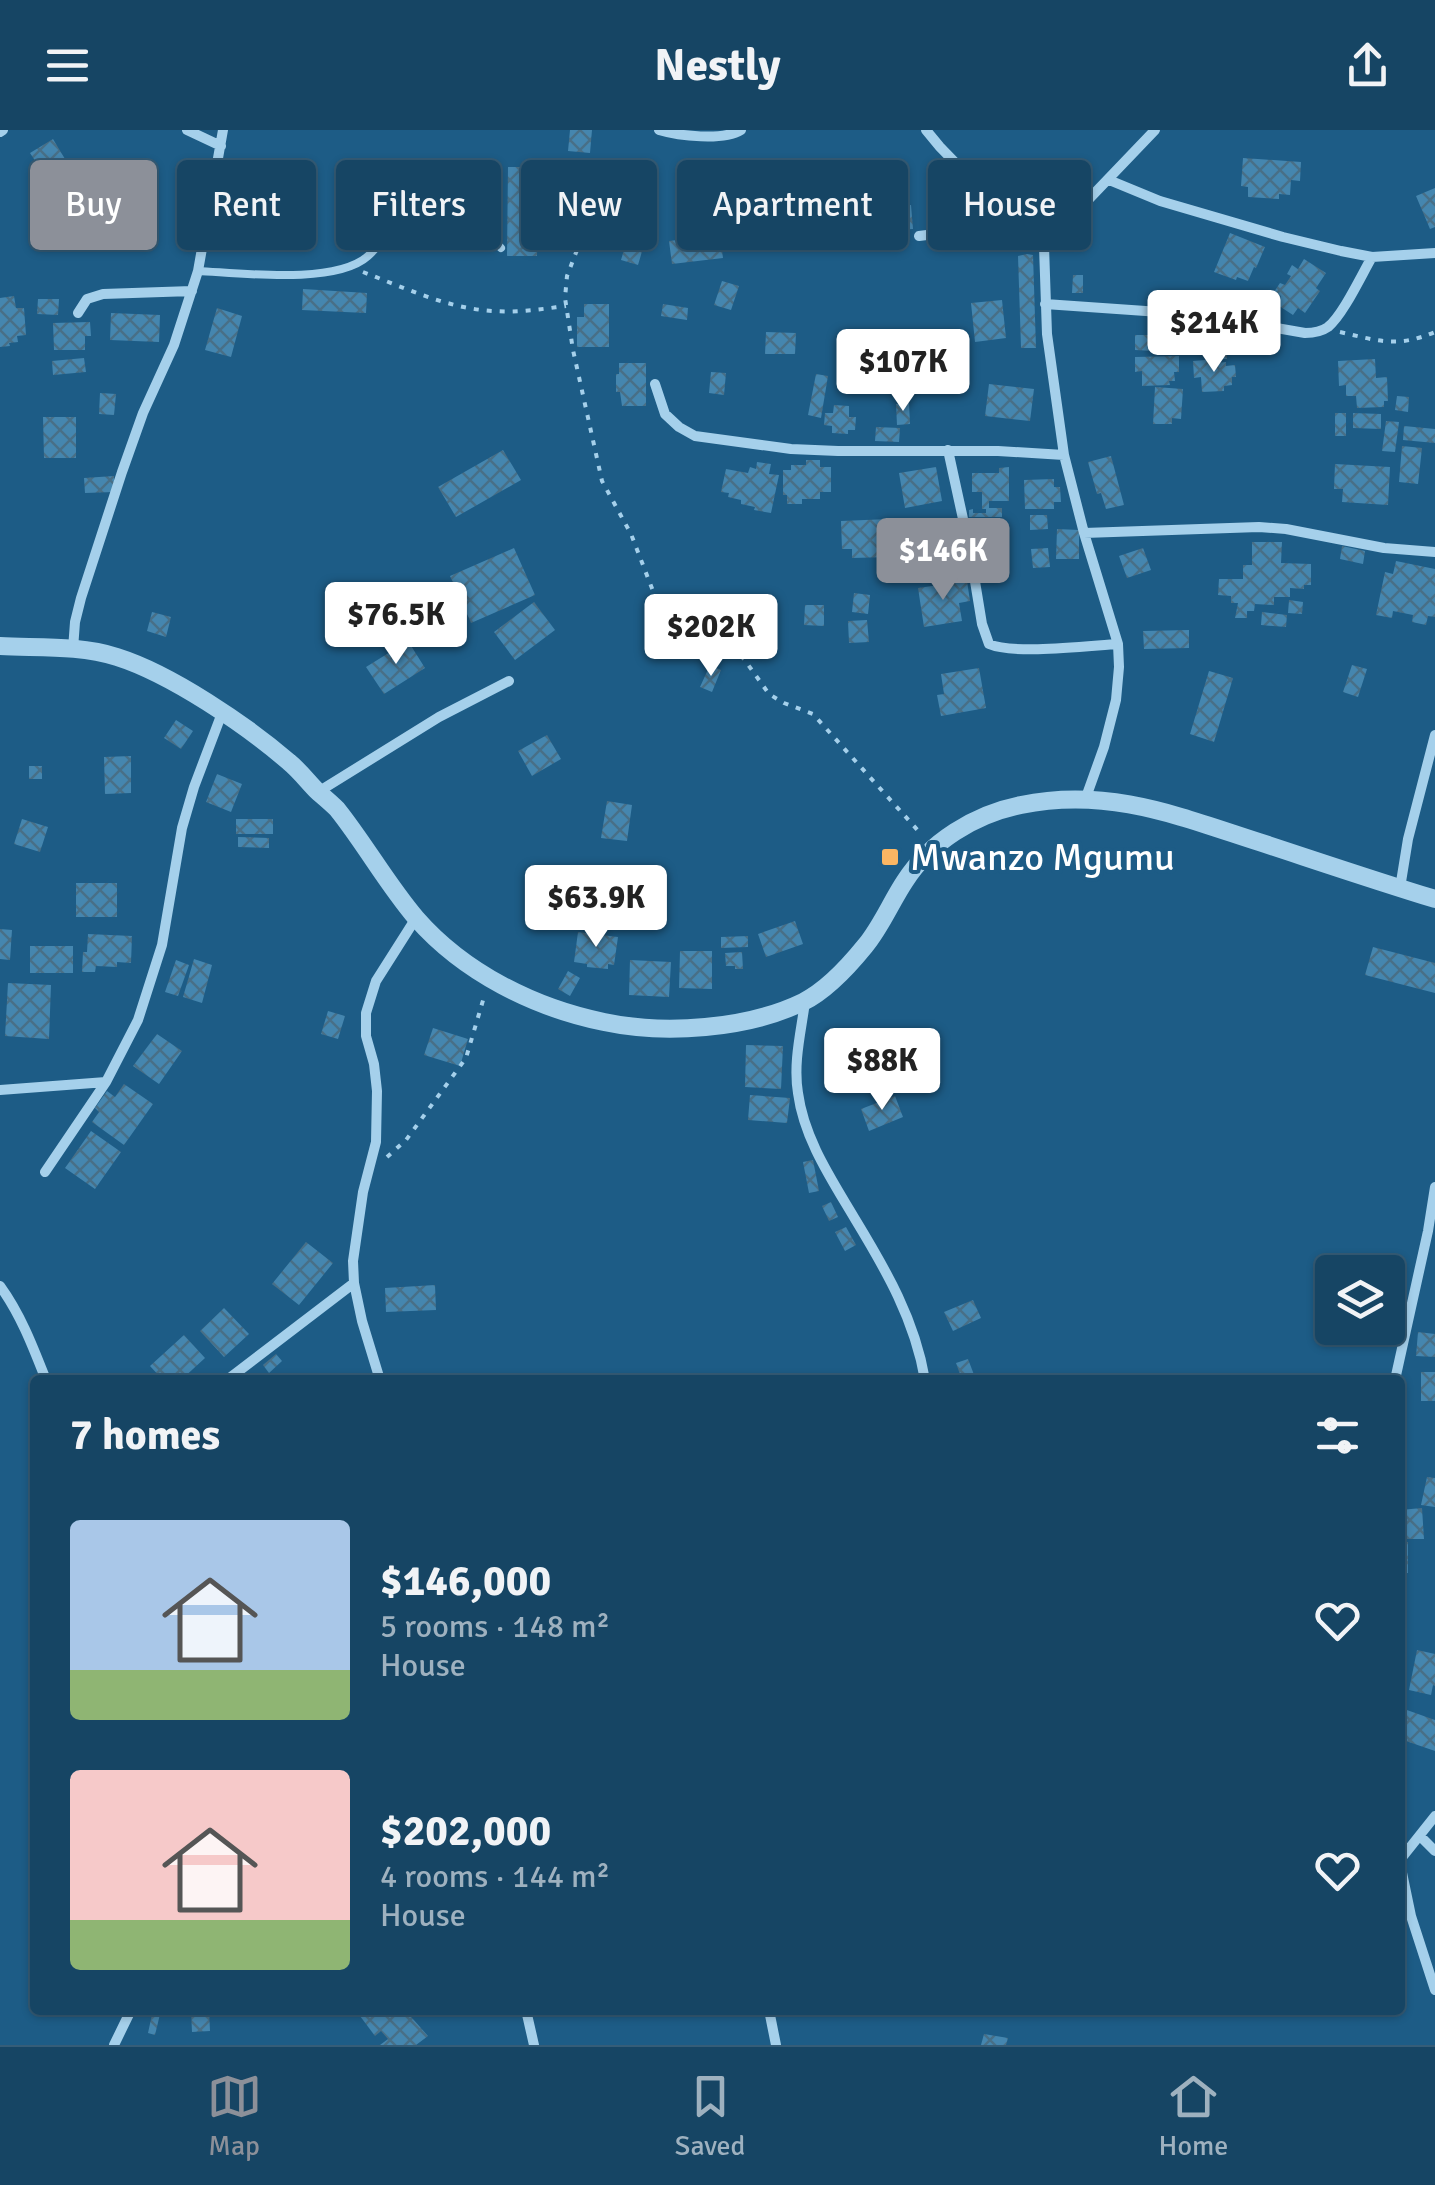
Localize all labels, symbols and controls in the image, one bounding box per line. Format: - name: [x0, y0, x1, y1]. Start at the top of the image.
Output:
- icon: menu: [40, 38, 95, 93]
- text: Nestly: [654, 38, 781, 93]
- icon: share: [1340, 38, 1395, 93]
- chip: Buy: [30, 160, 157, 250]
- chip: Rent: [177, 160, 316, 250]
- chip: Filters: [336, 160, 501, 250]
- chip: New: [521, 160, 657, 250]
- chip: Apartment: [677, 160, 908, 250]
- chip: House: [928, 160, 1091, 250]
- pin: $214K: [1144, 290, 1284, 375]
- text: $214K: [1170, 303, 1258, 342]
- pin: $107K: [833, 329, 973, 414]
- text: $107K: [859, 342, 947, 381]
- pin: $146K: [873, 518, 1013, 603]
- text: $146K: [899, 531, 987, 570]
- pin: $76.5K: [315, 582, 477, 667]
- pin: $202K: [641, 594, 781, 679]
- text: $76.5K: [347, 595, 445, 634]
- text: $202K: [667, 607, 755, 646]
- place label: Mwanzo Mgumu: [910, 834, 1175, 881]
- marker: Mwanzo Mgumu: [879, 846, 901, 868]
- pin: $63.9K: [515, 865, 677, 950]
- text: $63.9K: [547, 878, 645, 917]
- pin: $88K: [823, 1028, 941, 1113]
- text: $88K: [846, 1041, 918, 1080]
- map controls: [1315, 1255, 1405, 1345]
- button: layers: [1315, 1255, 1405, 1345]
- icon: filters: [1310, 1408, 1365, 1463]
- text: 7 homes: [70, 1410, 220, 1461]
- text: $146,000: [380, 1556, 551, 1607]
- icon: home: [150, 1560, 270, 1680]
- icon: heart: [1310, 1593, 1365, 1648]
- text: 5 rooms · 148 m²: [380, 1607, 610, 1646]
- text: House: [380, 1646, 466, 1685]
- text: $202,000: [380, 1806, 551, 1857]
- icon: home: [150, 1810, 270, 1930]
- icon: heart: [1310, 1843, 1365, 1898]
- text: 4 rooms · 144 m²: [380, 1857, 610, 1896]
- text: House: [380, 1896, 466, 1935]
- tab: Map: [207, 2069, 262, 2163]
- tab: Saved: [675, 2069, 745, 2163]
- tab: Home: [1159, 2069, 1228, 2163]

